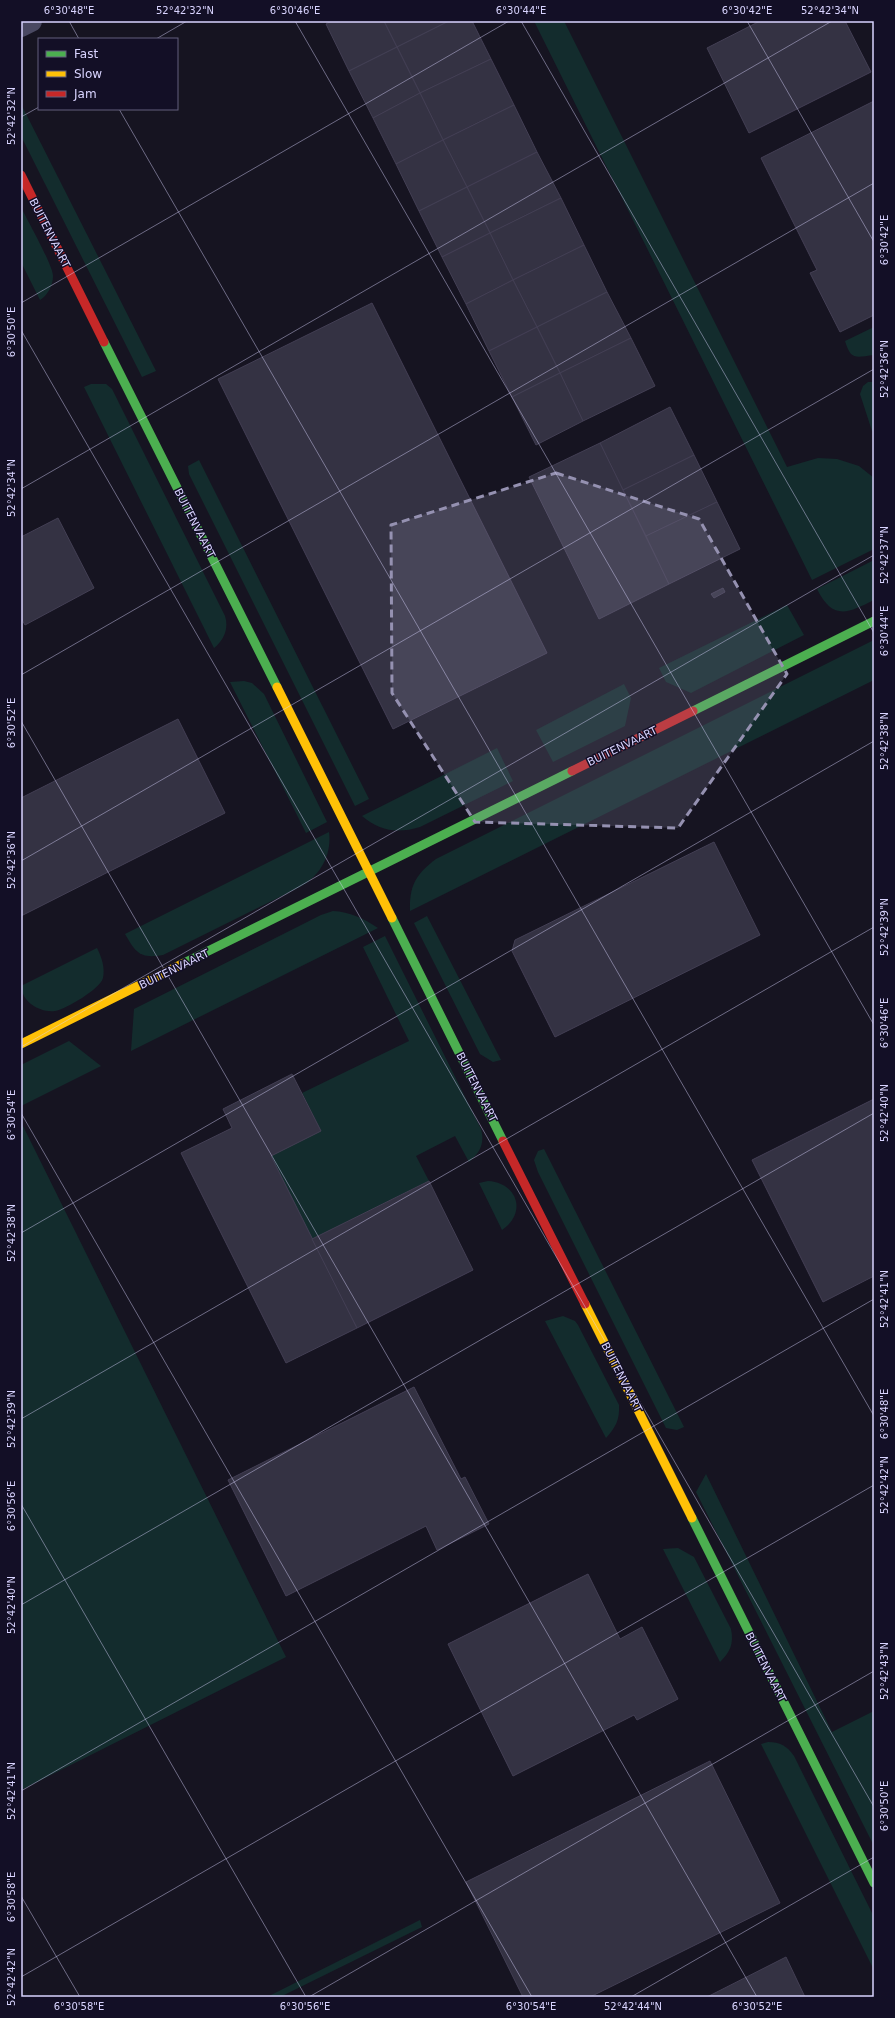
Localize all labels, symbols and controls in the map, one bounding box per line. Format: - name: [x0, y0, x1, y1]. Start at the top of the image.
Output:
- text: 6°30'48"E: [44, 5, 94, 16]
- text: 52°42'32"N: [156, 5, 214, 16]
- text: 6°30'46"E: [270, 5, 320, 16]
- text: 6°30'44"E: [496, 5, 546, 16]
- text: 6°30'42"E: [722, 5, 772, 16]
- text: 52°42'34"N: [801, 5, 859, 16]
- legend: [38, 38, 178, 110]
- text: Fast: [74, 47, 98, 61]
- text: Slow: [74, 67, 102, 81]
- text: 52°42'32"N: [6, 87, 17, 145]
- text: Jam: [73, 87, 97, 101]
- street label: BUITENVAART: [26, 196, 73, 270]
- text: 6°30'42"E: [879, 215, 890, 265]
- text: 6°30'50"E: [6, 307, 17, 357]
- text: 52°42'36"N: [879, 340, 890, 398]
- text: 52°42'34"N: [6, 459, 17, 517]
- street label: BUITENVAART: [171, 486, 218, 560]
- text: 52°42'37"N: [879, 526, 890, 584]
- text: 6°30'44"E: [879, 606, 890, 656]
- text: 6°30'52"E: [6, 698, 17, 748]
- text: 52°42'38"N: [879, 712, 890, 770]
- street label: BUITENVAART: [585, 724, 660, 769]
- text: 52°42'36"N: [6, 831, 17, 889]
- text: 52°42'39"N: [879, 898, 890, 956]
- street label: BUITENVAART: [137, 947, 212, 992]
- text: 6°30'46"E: [879, 998, 890, 1048]
- street label: BUITENVAART: [453, 1050, 500, 1124]
- text: 52°42'40"N: [879, 1084, 890, 1142]
- text: 6°30'54"E: [6, 1090, 17, 1140]
- text: 52°42'38"N: [6, 1204, 17, 1262]
- text: 52°42'41"N: [879, 1270, 890, 1328]
- street label: BUITENVAART: [598, 1340, 645, 1414]
- text: 6°30'48"E: [879, 1389, 890, 1439]
- text: 52°42'39"N: [6, 1390, 17, 1448]
- text: 52°42'42"N: [879, 1456, 890, 1514]
- text: 6°30'56"E: [6, 1481, 17, 1531]
- text: 52°42'40"N: [6, 1576, 17, 1634]
- street label: BUITENVAART: [742, 1630, 789, 1704]
- text: 52°42'43"N: [879, 1642, 890, 1700]
- text: 52°42'41"N: [6, 1762, 17, 1820]
- text: 6°30'50"E: [879, 1781, 890, 1831]
- text: 6°30'58"E: [6, 1872, 17, 1922]
- text: 52°42'42"N: [6, 1948, 17, 2006]
- text: 6°30'58"E: [54, 2001, 104, 2012]
- text: 6°30'56"E: [280, 2001, 330, 2012]
- text: 6°30'54"E: [506, 2001, 556, 2012]
- text: 52°42'44"N: [604, 2001, 662, 2012]
- text: 6°30'52"E: [732, 2001, 782, 2012]

